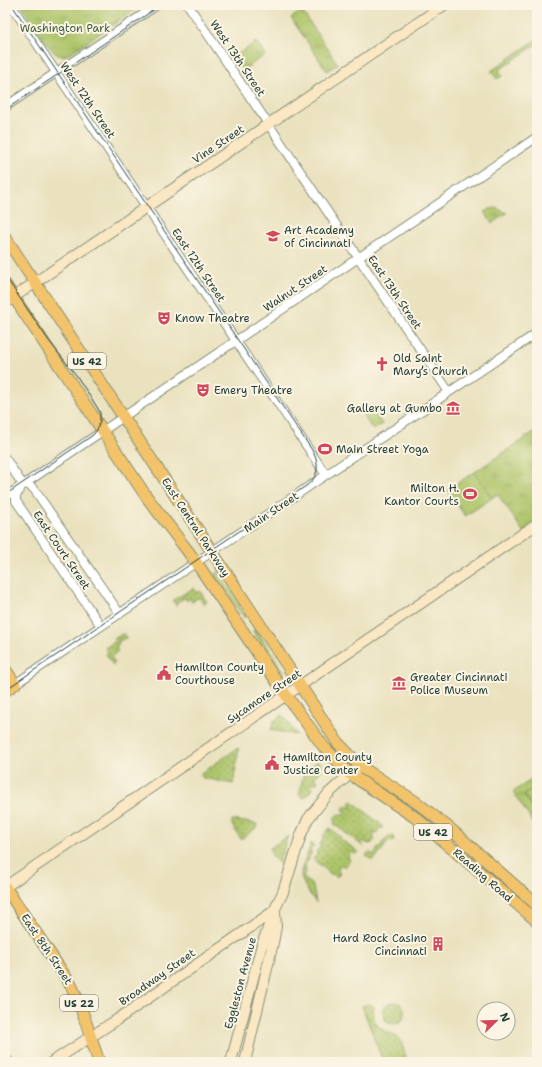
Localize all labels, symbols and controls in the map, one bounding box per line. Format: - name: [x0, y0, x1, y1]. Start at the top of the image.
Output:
- street label: West 13th Street: [206, 17, 269, 100]
- park label: Washington Park: [20, 21, 110, 36]
- street label: West 12th Street: [56, 59, 119, 142]
- street label: Vine Street: [189, 121, 247, 167]
- place label: Art Academy of Cincinnati: [284, 223, 354, 251]
- street label: East 12th Street: [168, 225, 229, 305]
- school or university icon: Art Academy of Cincinnati: [265, 228, 281, 244]
- street label: East 13th Street: [364, 252, 425, 332]
- street label: Walnut Street: [260, 261, 330, 315]
- theatre icon: Know Theatre: [156, 310, 172, 326]
- place label: Know Theatre: [175, 311, 250, 326]
- place label: Old Saint Mary’s Church: [393, 351, 468, 379]
- road number: US 42: [68, 353, 106, 369]
- church icon: Old Saint Mary’s Church: [374, 356, 390, 372]
- theatre icon: Emery Theatre: [195, 382, 211, 398]
- place label: Emery Theatre: [214, 383, 292, 398]
- museum icon: Gallery at Gumbo: [445, 400, 461, 416]
- place label: Gallery at Gumbo: [347, 401, 442, 416]
- sports icon: Main Street Yoga: [317, 441, 333, 457]
- place label: Main Street Yoga: [336, 442, 429, 457]
- street label: East Central Parkway: [158, 475, 233, 580]
- place label: Milton H. Kantor Courts: [384, 481, 459, 509]
- sports icon: Milton H. Kantor Courts: [462, 486, 478, 502]
- street label: Main Street: [241, 488, 302, 536]
- street label: East Court Street: [30, 508, 94, 593]
- place label: Hamilton County Courthouse: [175, 660, 264, 688]
- public building icon: Hamilton County Courthouse: [156, 665, 172, 681]
- street label: Sycamore Street: [224, 666, 305, 727]
- place label: Greater Cincinnati Police Museum: [410, 670, 508, 698]
- museum icon: Greater Cincinnati Police Museum: [391, 675, 407, 691]
- place label: Hamilton County Justice Center: [283, 750, 372, 778]
- public building icon: Hamilton County Justice Center: [264, 755, 280, 771]
- road number: US 42: [414, 824, 452, 840]
- street label: Reading Road: [450, 845, 516, 906]
- street label: East 8th Street: [17, 911, 76, 988]
- place label: Hard Rock Casino Cincinnati: [333, 931, 427, 959]
- street label: Eggleston Avenue: [221, 935, 260, 1031]
- building icon: Hard Rock Casino Cincinnati: [430, 936, 446, 952]
- street label: Broadway Street: [116, 945, 199, 1009]
- road number: US 22: [60, 995, 98, 1011]
- north arrow: [476, 1001, 516, 1041]
- text: N: [496, 1010, 513, 1024]

